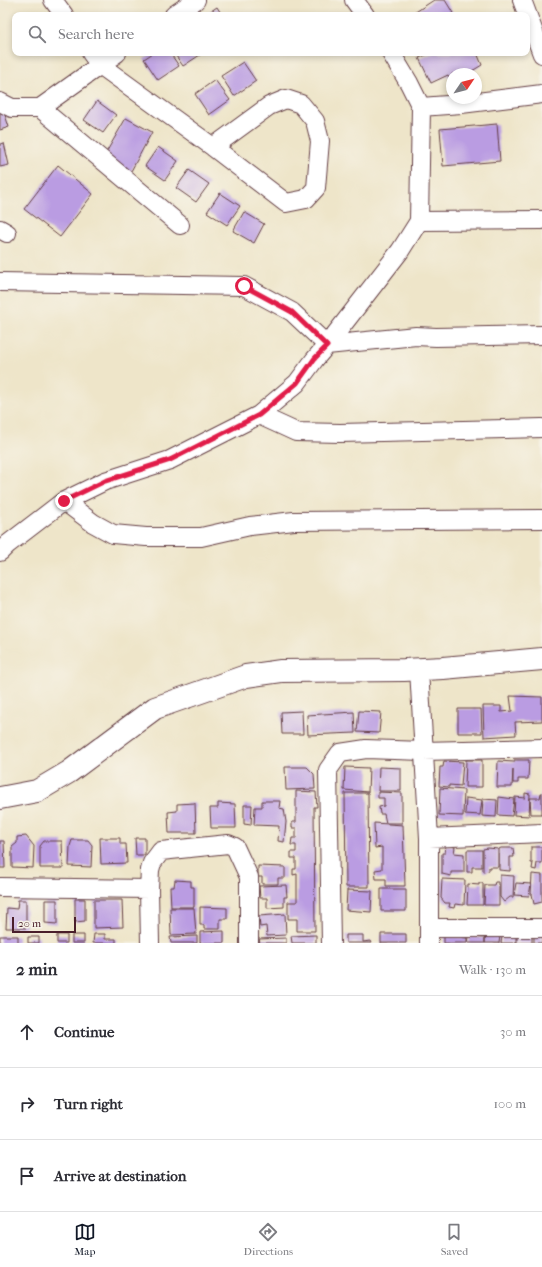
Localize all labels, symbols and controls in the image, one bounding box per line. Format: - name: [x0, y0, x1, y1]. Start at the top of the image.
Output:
- search box: [12, 12, 530, 56]
- icon: search: [26, 23, 48, 45]
- text: Search here: [58, 25, 134, 43]
- north arrow: [446, 68, 482, 104]
- route start: [235, 277, 253, 295]
- route end: [55, 492, 73, 510]
- scale bar: [12, 915, 76, 934]
- text: 20 m: [18, 917, 41, 930]
- text: 2 min: [16, 959, 57, 979]
- text: Walk · 130 m: [459, 962, 526, 977]
- icon: ahead: [16, 1021, 38, 1043]
- text: Continue: [54, 1023, 114, 1041]
- text: 30 m: [500, 1024, 526, 1039]
- icon: right: [16, 1093, 38, 1115]
- text: Turn right: [54, 1095, 123, 1113]
- text: 100 m: [493, 1096, 526, 1111]
- icon: arrive: [16, 1165, 38, 1187]
- text: Arrive at destination: [54, 1167, 186, 1185]
- tab: Map: [74, 1221, 96, 1258]
- tab: Directions: [244, 1221, 293, 1258]
- tab: Saved: [441, 1221, 468, 1258]

